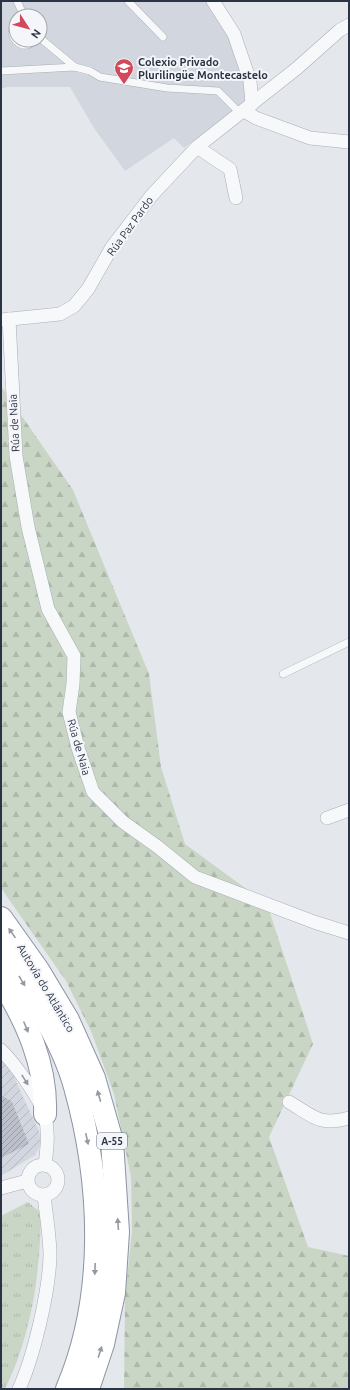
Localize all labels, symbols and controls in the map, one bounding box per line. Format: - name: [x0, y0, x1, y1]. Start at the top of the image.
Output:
- north arrow: [8, 8, 48, 48]
- text: N: [29, 27, 43, 41]
- place label: Colexio Privado Plurilingüe Montecastelo: [138, 56, 268, 81]
- school or university icon: Colexio Privado Plurilingüe Montecastelo: [113, 57, 135, 85]
- street label: Rúa Paz Pardo: [105, 194, 155, 258]
- street label: Rúa de Naia: [6, 394, 22, 452]
- street label: Rúa de Naia: [65, 717, 93, 777]
- one-way arrow: [8, 928, 16, 938]
- street label: Autovía do Atlántico: [15, 942, 77, 1034]
- one-way arrow: [19, 975, 26, 987]
- one-way arrow: [23, 1021, 29, 1033]
- one-way arrow: [21, 1075, 29, 1085]
- one-way arrow: [96, 1090, 102, 1102]
- one-way arrow: [84, 1133, 90, 1145]
- road number: A-55: [97, 1133, 127, 1149]
- one-way arrow: [114, 1218, 121, 1230]
- one-way arrow: [92, 1263, 98, 1276]
- one-way arrow: [97, 1346, 103, 1358]

